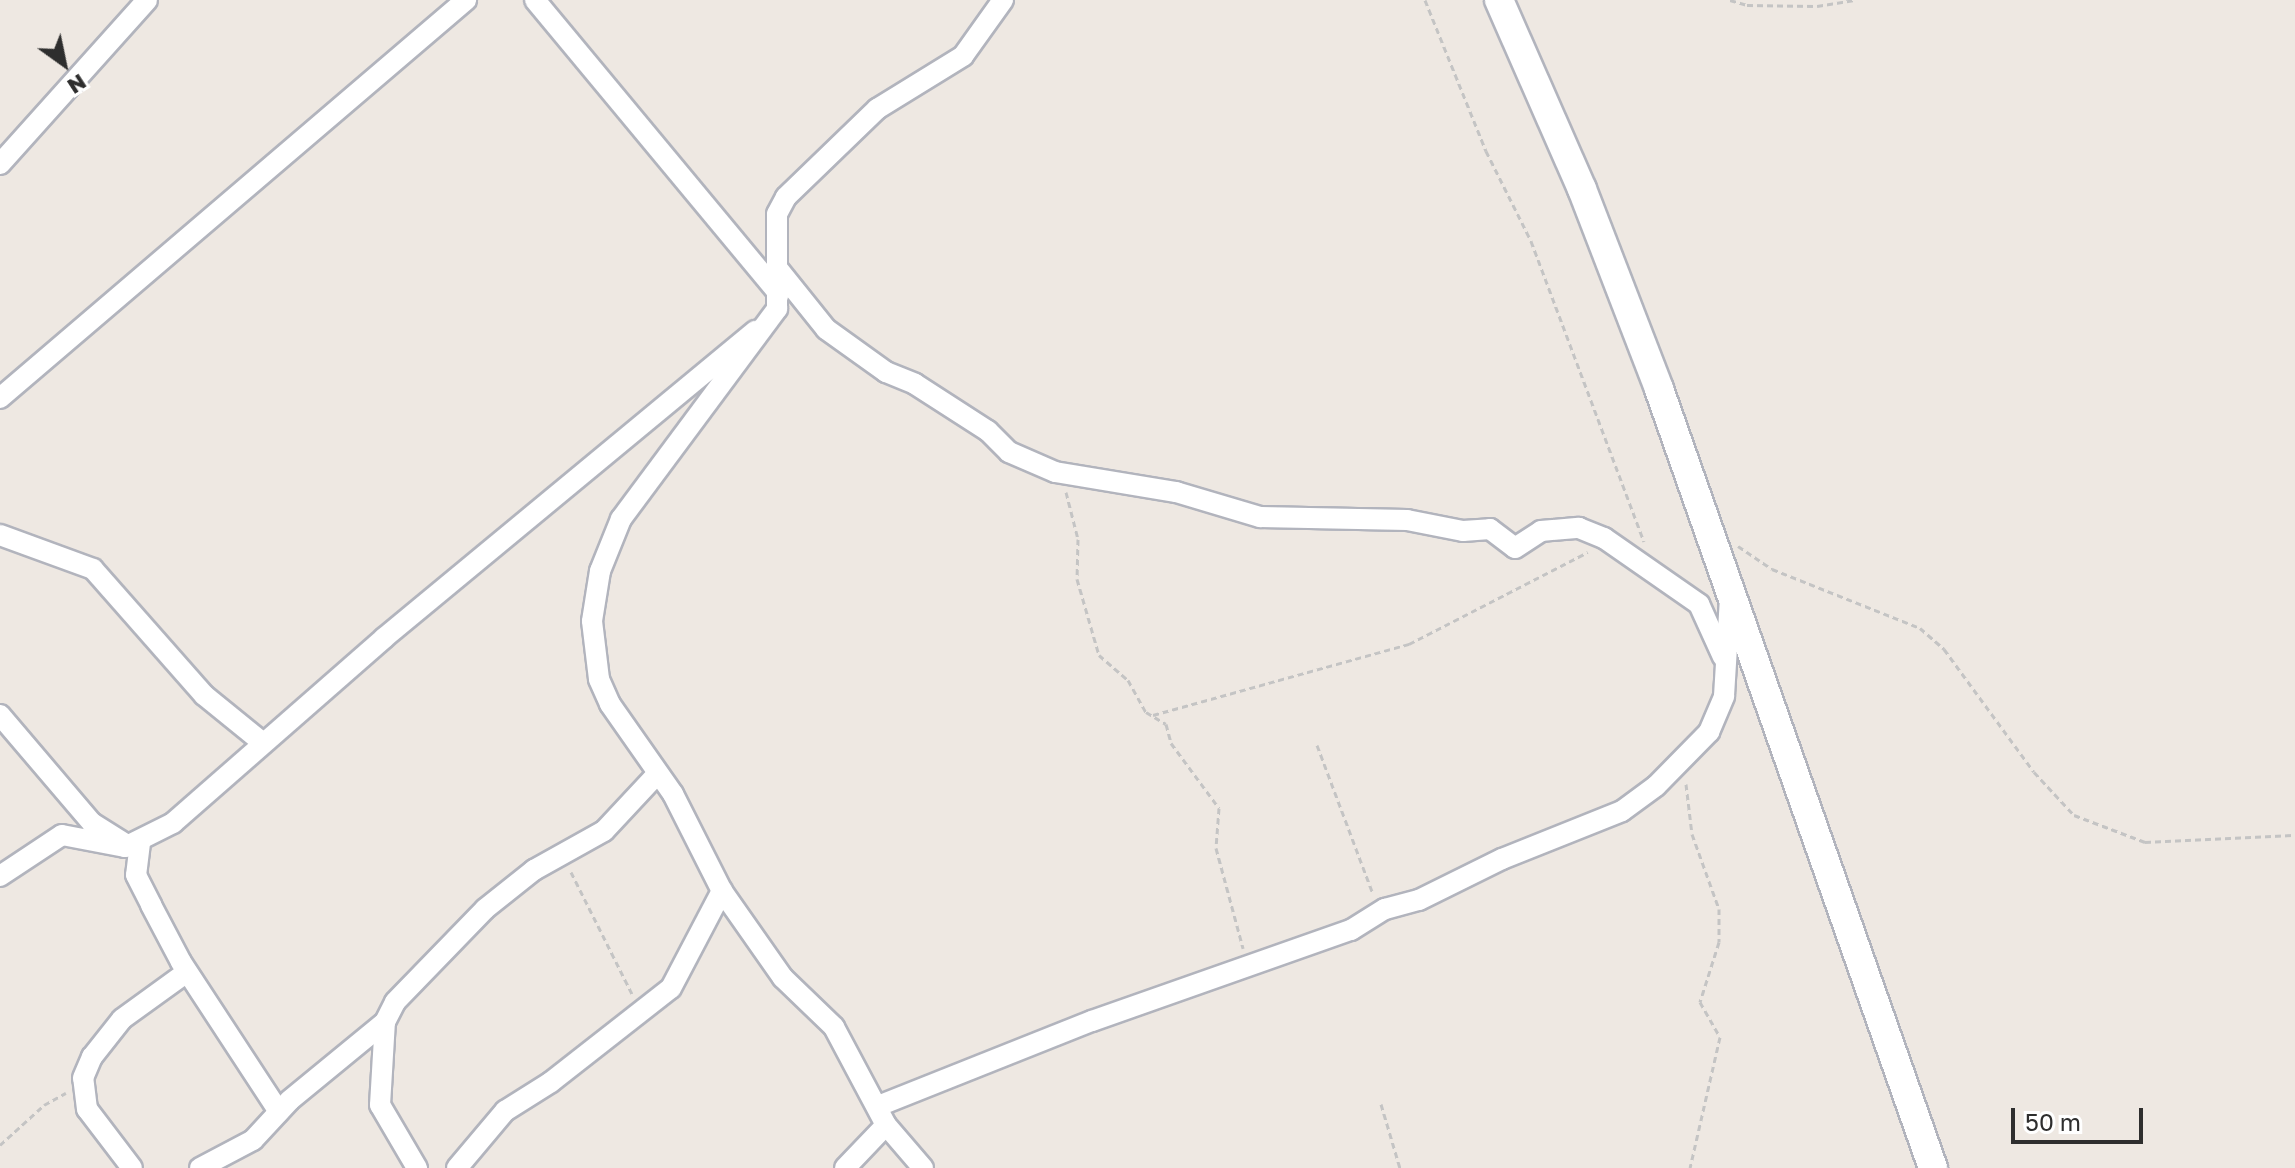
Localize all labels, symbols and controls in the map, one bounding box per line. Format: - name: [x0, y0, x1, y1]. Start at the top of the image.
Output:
- north arrow: [24, 24, 104, 104]
- text: N: [63, 69, 92, 100]
- scale bar: [2015, 1092, 2147, 1142]
- text: 50 m: [2025, 1107, 2081, 1136]

